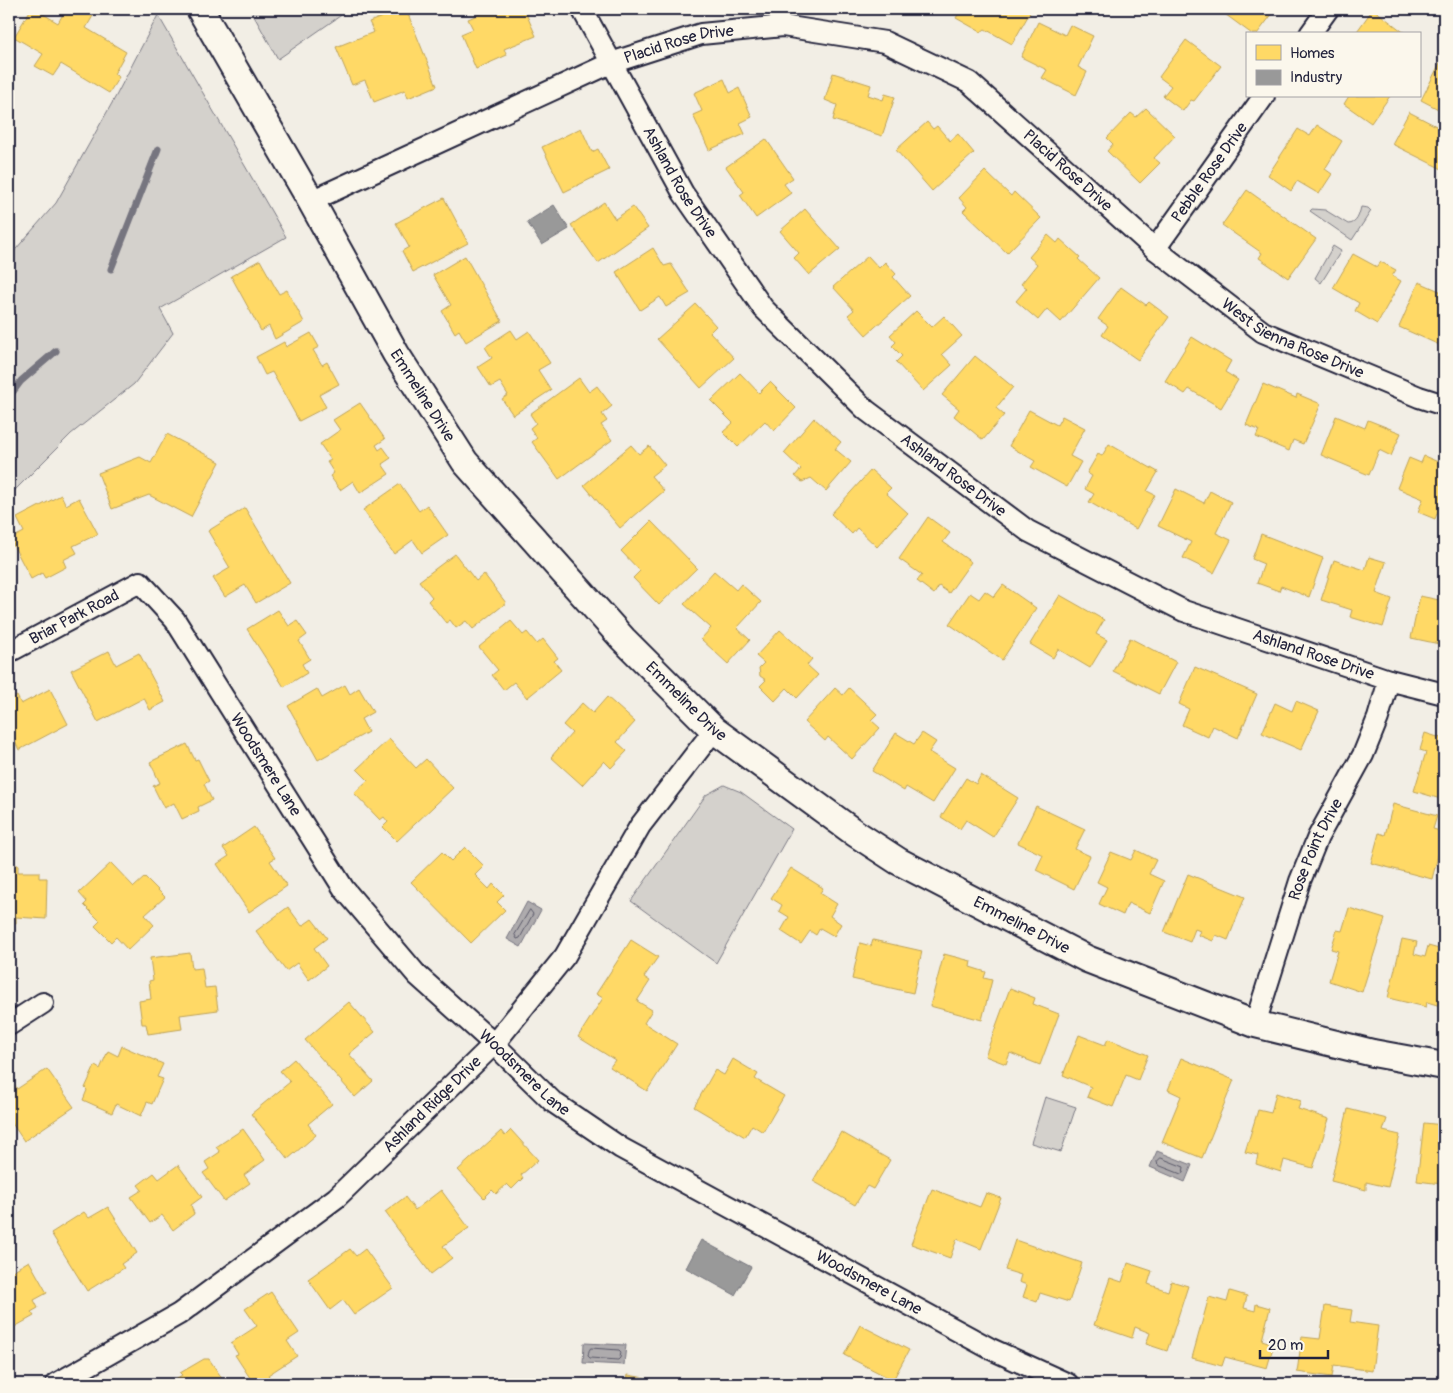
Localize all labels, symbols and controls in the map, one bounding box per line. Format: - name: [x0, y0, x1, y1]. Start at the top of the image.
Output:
- street label: Placid Rose Drive: [622, 21, 735, 68]
- legend: [1246, 32, 1420, 98]
- text: Homes: [1290, 44, 1335, 63]
- text: Industry: [1290, 68, 1343, 87]
- street label: Pebble Rose Drive: [1167, 118, 1252, 226]
- street label: Ashland Rose Drive: [638, 123, 721, 242]
- street label: Placid Rose Drive: [1019, 125, 1116, 216]
- street label: West Sienna Rose Drive: [1218, 294, 1367, 383]
- street label: Emmeline Drive: [386, 345, 459, 446]
- street label: Ashland Rose Drive: [897, 429, 1010, 521]
- street label: Briar Park Road: [26, 585, 123, 649]
- street label: Ashland Rose Drive: [1250, 625, 1377, 684]
- street label: Emmeline Drive: [641, 657, 730, 746]
- street label: Woodsmere Lane: [226, 709, 306, 820]
- street label: Rose Point Drive: [1285, 795, 1347, 903]
- street label: Emmeline Drive: [970, 892, 1073, 958]
- street label: Woodsmere Lane: [475, 1025, 574, 1120]
- street label: Ashland Ridge Drive: [379, 1052, 486, 1157]
- street label: Woodsmere Lane: [812, 1246, 925, 1320]
- scale bar: [1260, 1328, 1328, 1360]
- text: 20 m: [1268, 1336, 1303, 1355]

